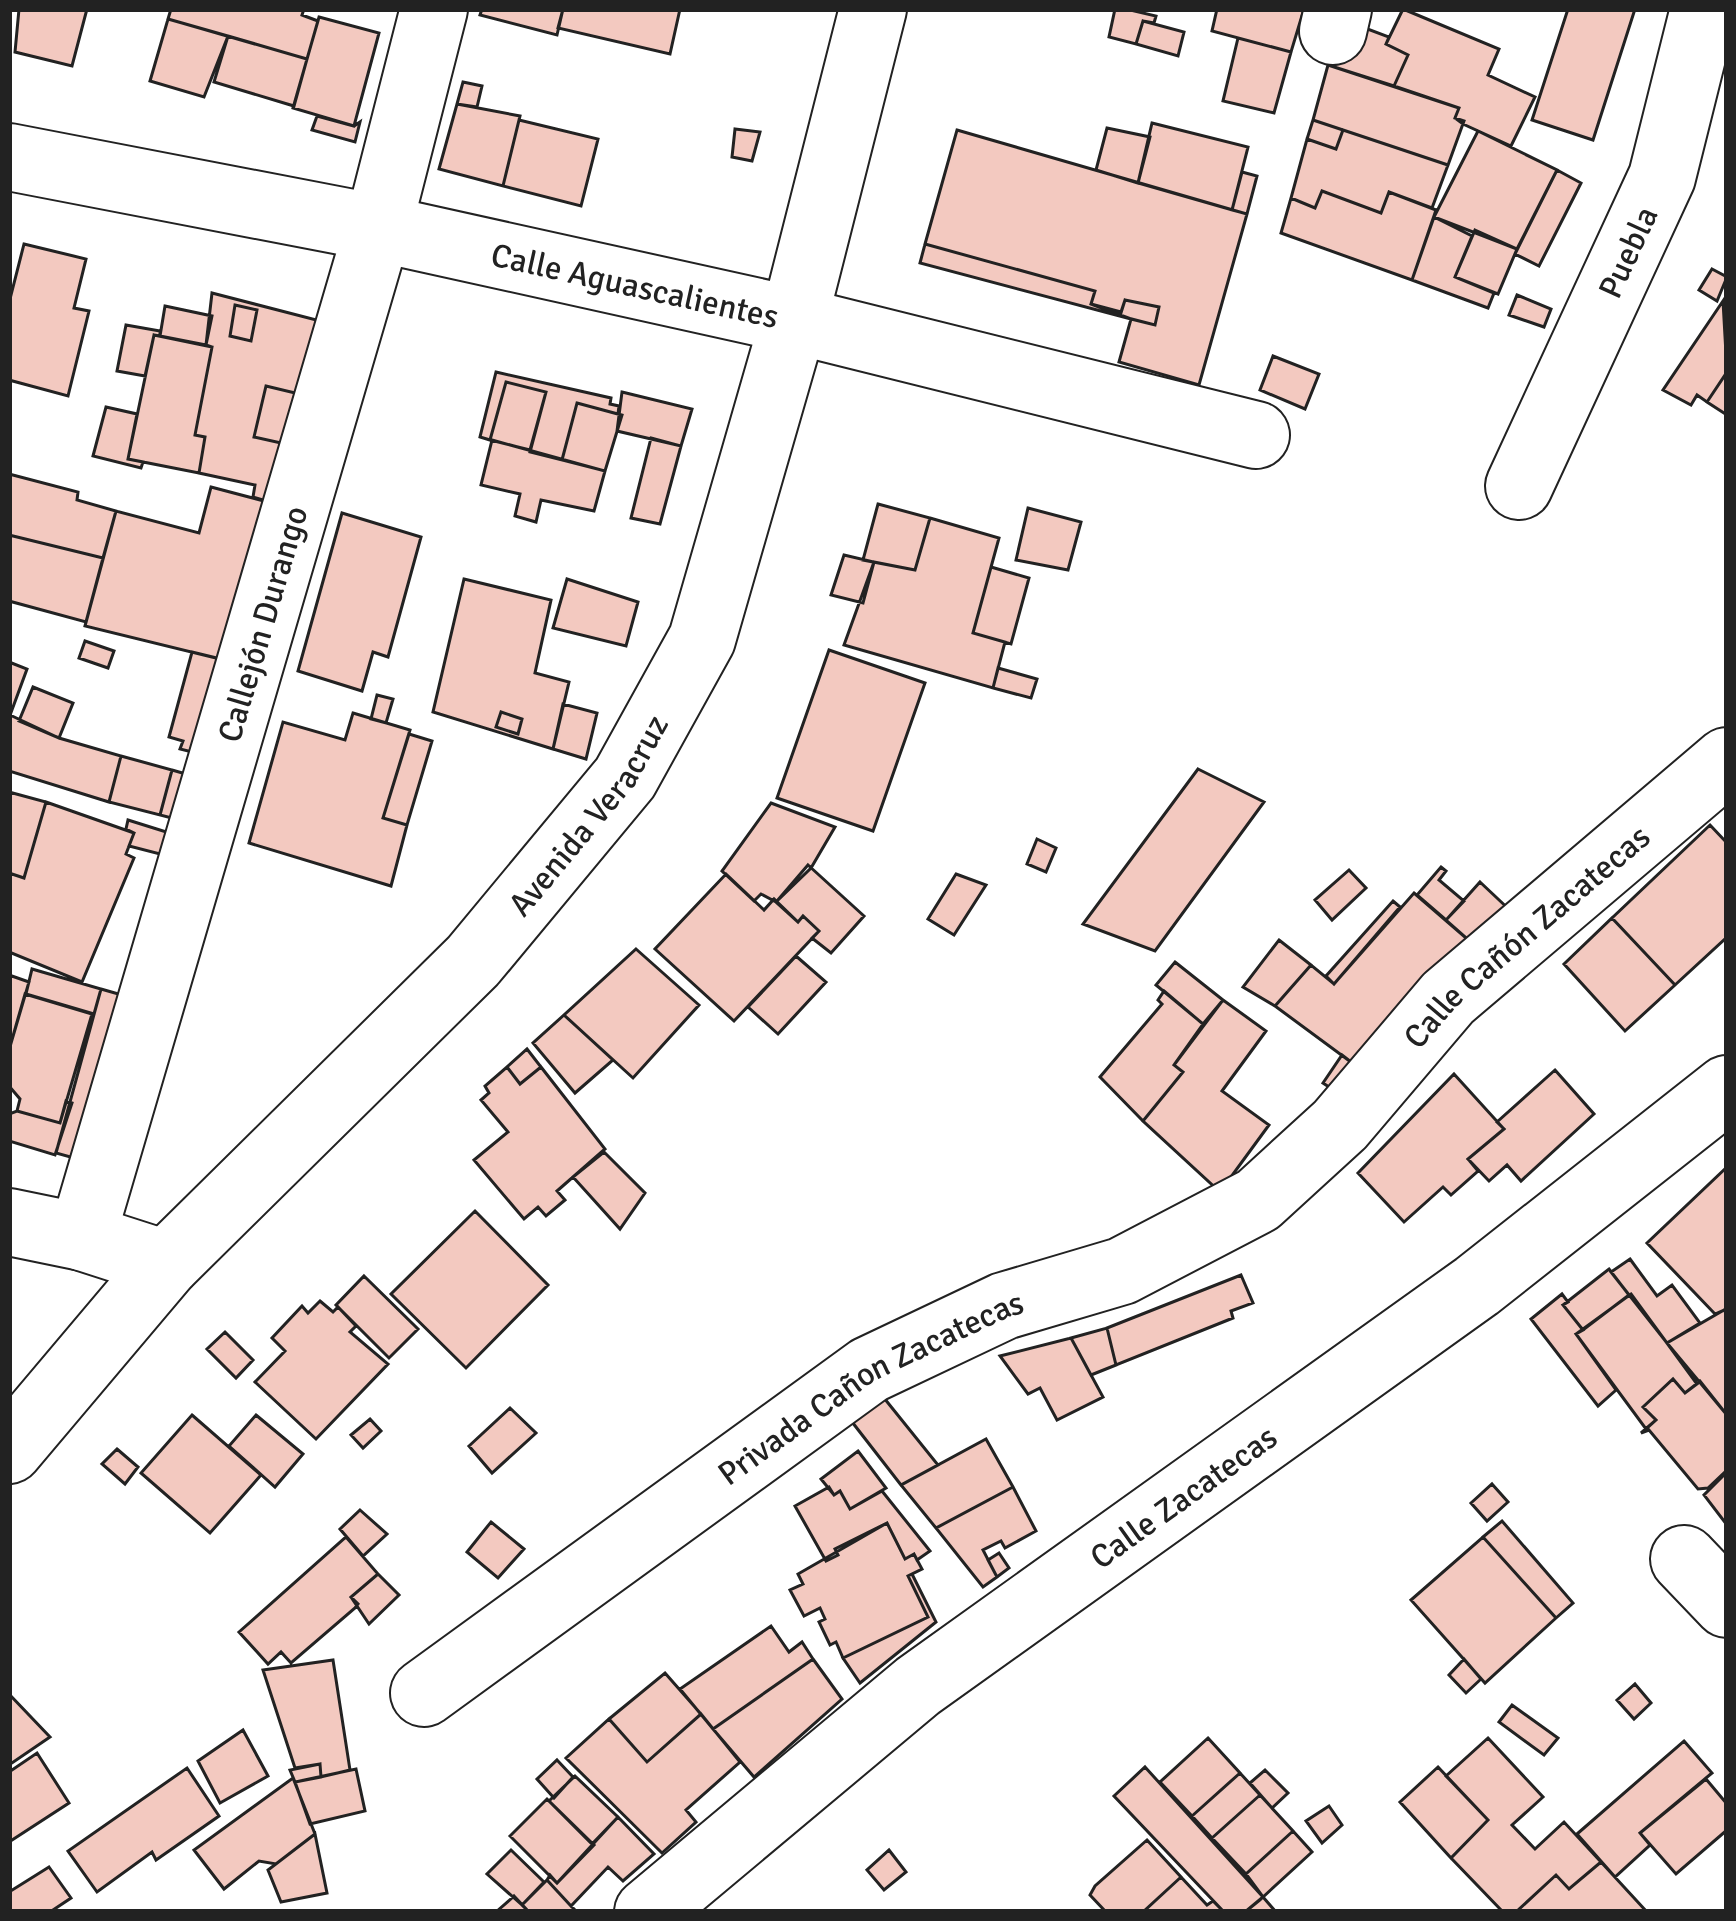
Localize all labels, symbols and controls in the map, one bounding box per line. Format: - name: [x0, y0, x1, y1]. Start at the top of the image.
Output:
- street label: Puebla: [1590, 200, 1668, 305]
- street label: Calle Aguascalientes: [487, 235, 782, 338]
- street label: Callejón Durango: [209, 501, 317, 747]
- street label: Avenida Veracruz: [500, 708, 678, 925]
- street label: Calle Cañón Zacatecas: [1395, 817, 1659, 1057]
- street label: Privada Cañon Zacatecas: [710, 1282, 1029, 1495]
- street label: Calle Zacatecas: [1083, 1417, 1285, 1578]

